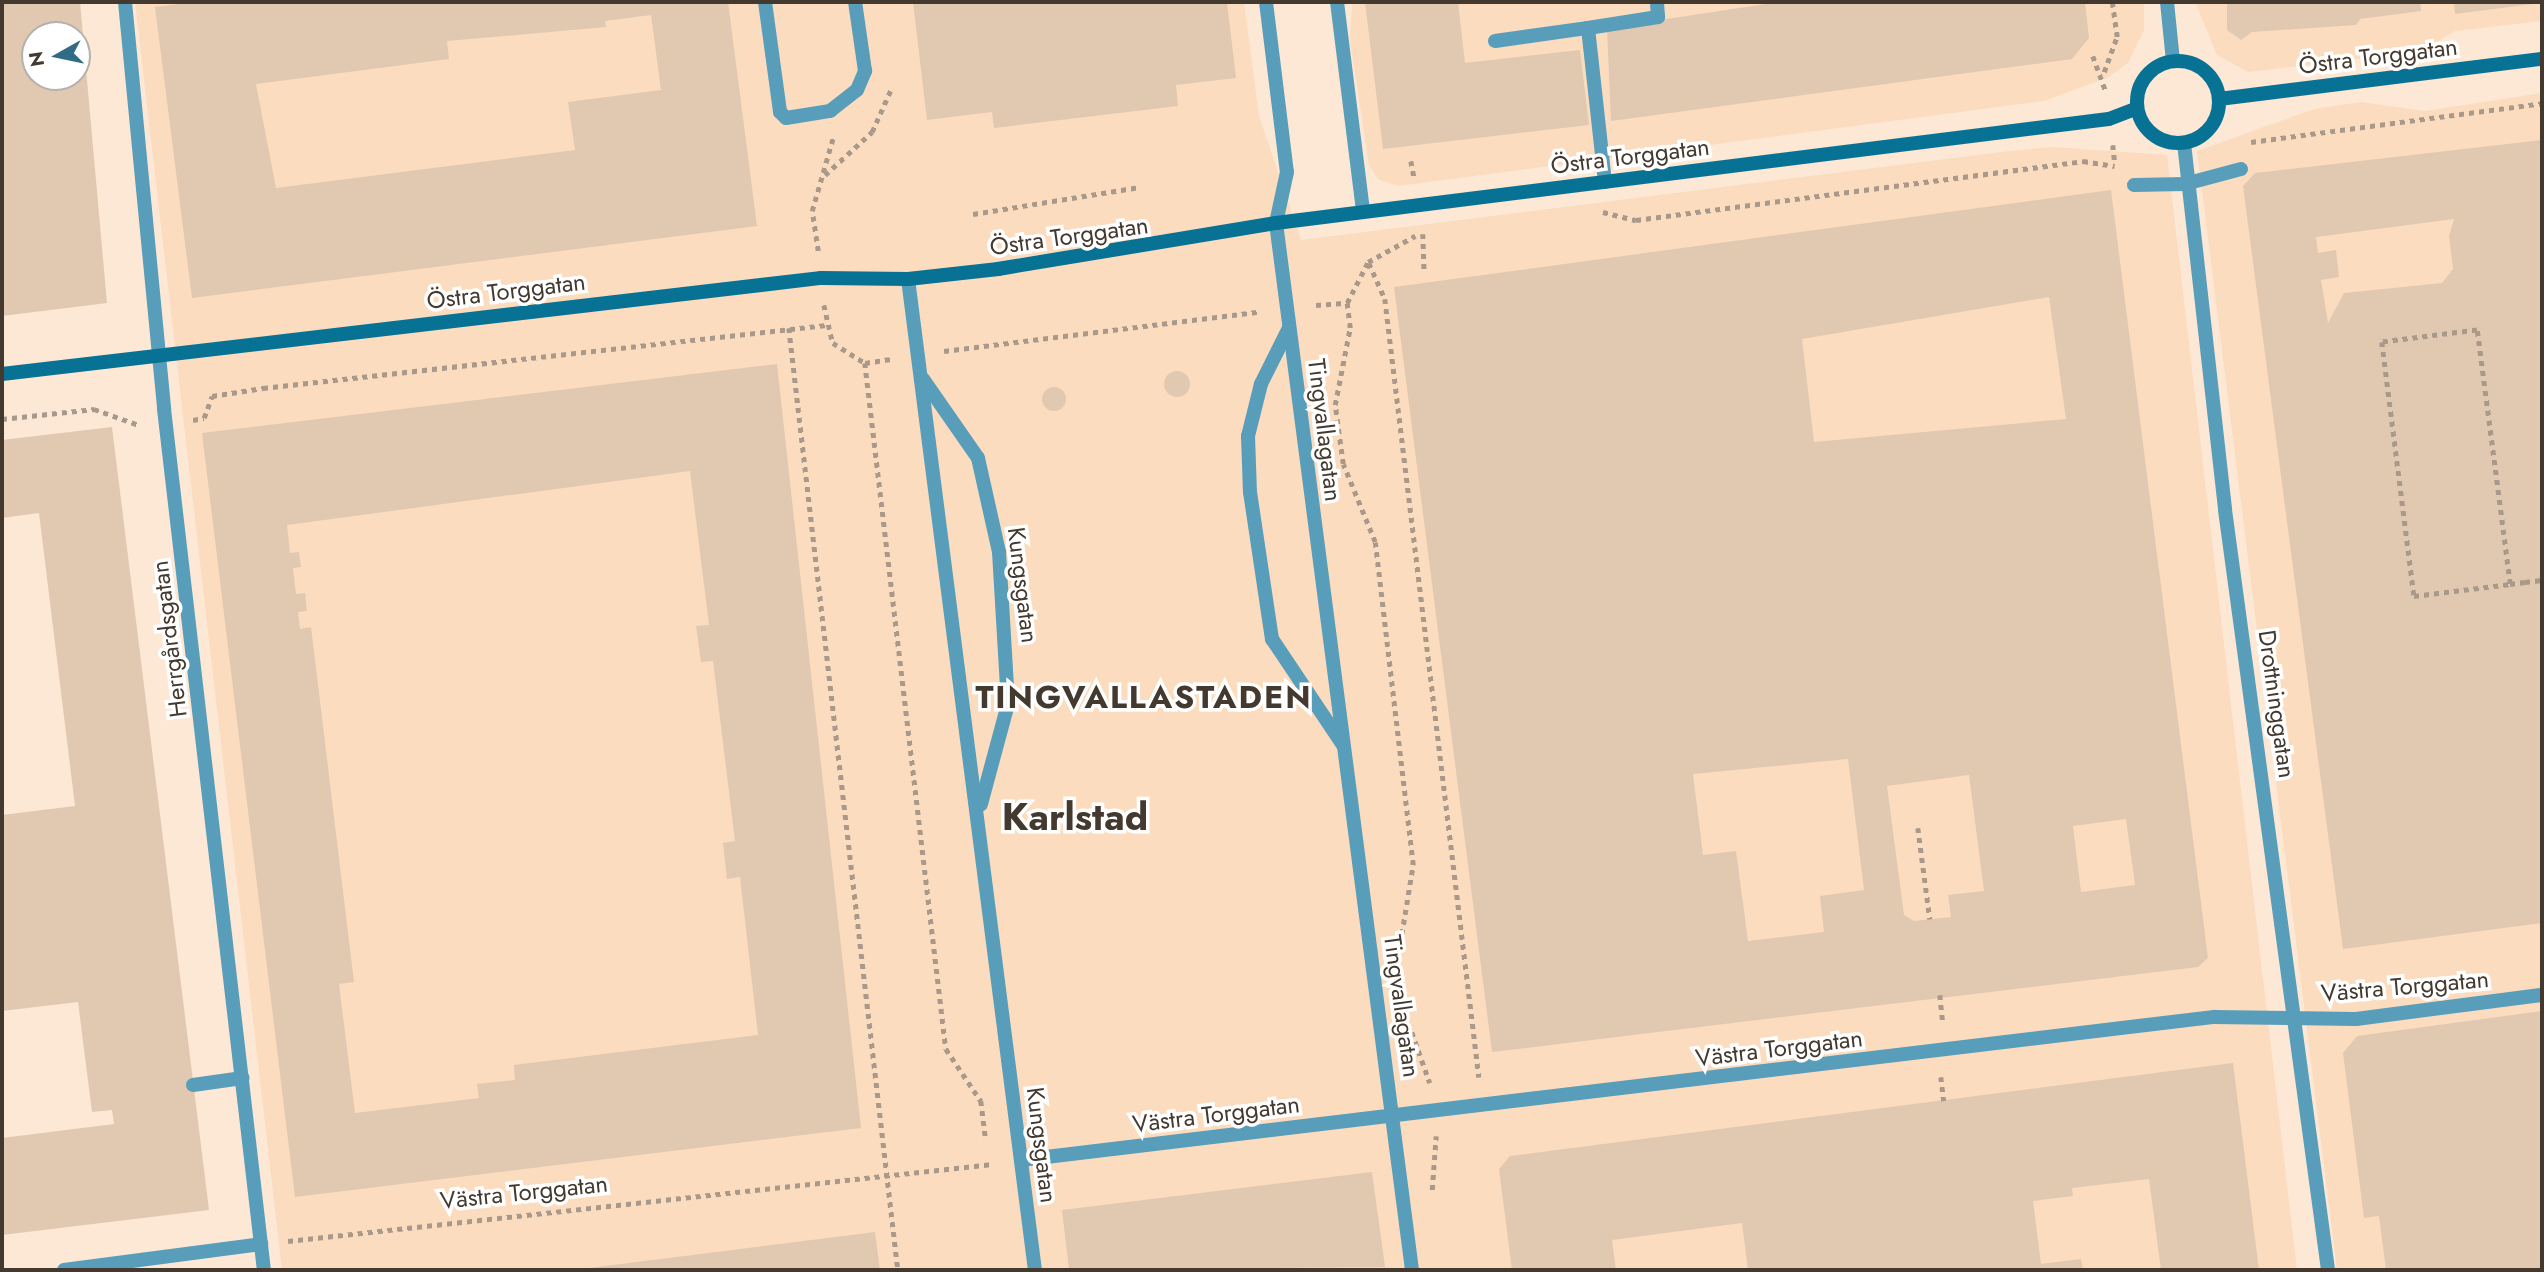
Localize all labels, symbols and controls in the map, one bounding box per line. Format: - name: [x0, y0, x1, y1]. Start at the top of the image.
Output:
- north arrow: [21, 21, 91, 91]
- street label: Östra Torggatan: [2297, 32, 2459, 80]
- text: N: [22, 49, 51, 69]
- street label: Östra Torggatan: [1549, 132, 1711, 180]
- street label: Östra Torggatan: [988, 211, 1150, 261]
- street label: Östra Torggatan: [425, 267, 587, 315]
- street label: Tingvallagatan: [1302, 357, 1348, 503]
- street label: Kungsgatan: [1002, 525, 1044, 645]
- street label: Herrgårdsgatan: [145, 559, 193, 719]
- street label: Drottninggatan: [2252, 628, 2302, 780]
- district label: TINGVALLASTADEN: [977, 678, 1311, 716]
- district label: Karlstad: [1002, 794, 1148, 840]
- street label: Tingvallagatan: [1378, 933, 1426, 1079]
- street label: Västra Torggatan: [2320, 964, 2490, 1008]
- street label: Västra Torggatan: [1694, 1023, 1864, 1073]
- street label: Kungsgatan: [1021, 1085, 1063, 1205]
- street label: Västra Torggatan: [1131, 1089, 1301, 1139]
- street label: Västra Torggatan: [439, 1169, 609, 1215]

